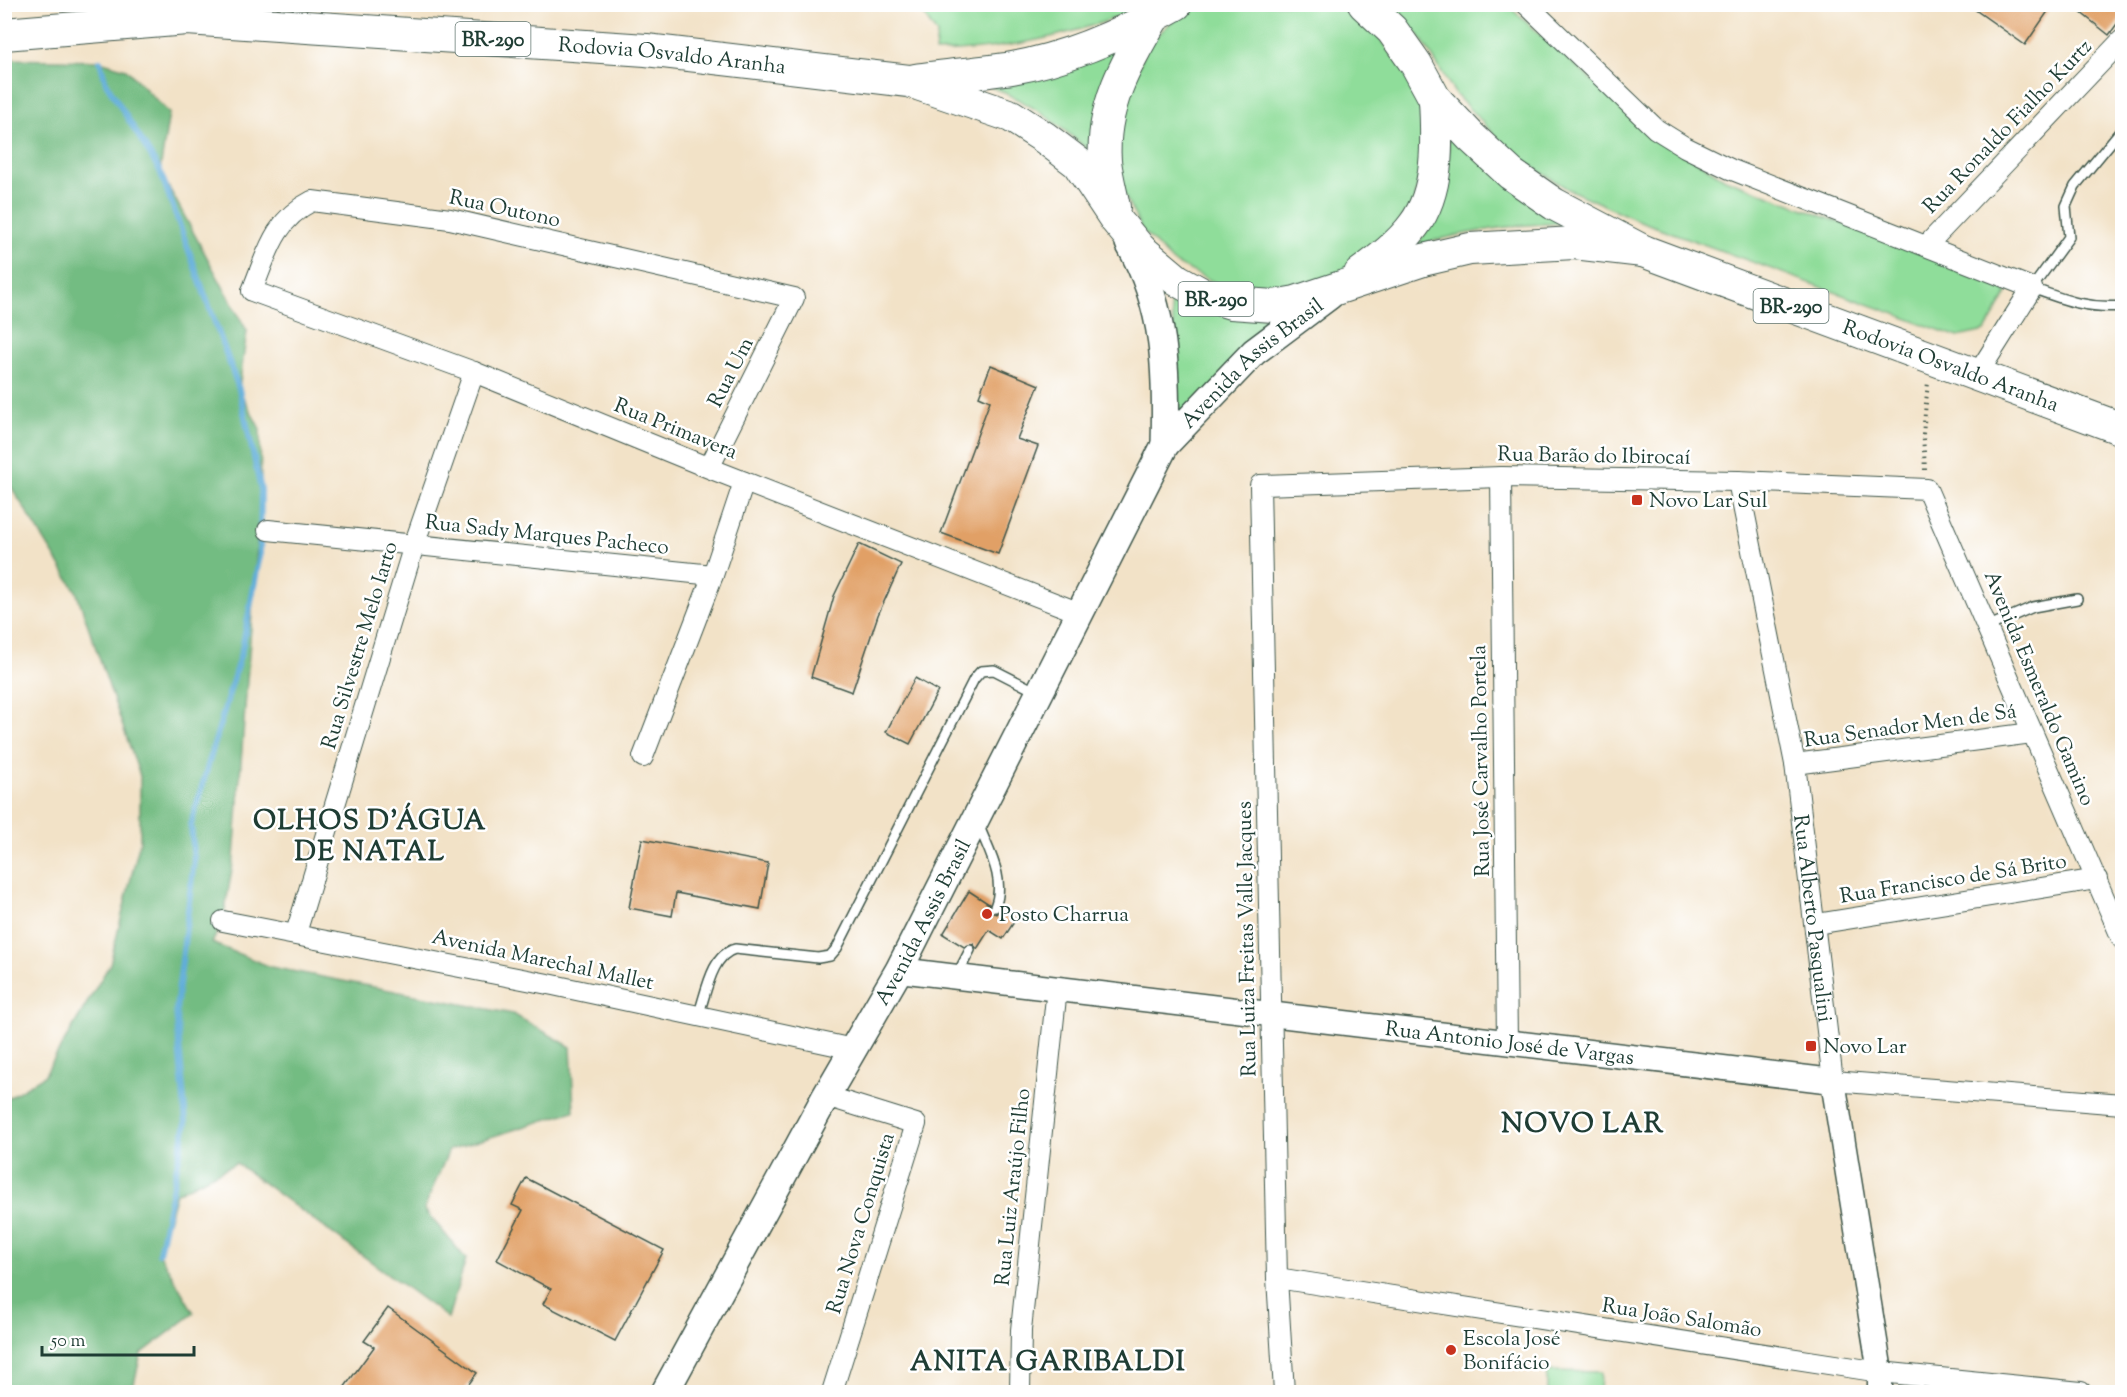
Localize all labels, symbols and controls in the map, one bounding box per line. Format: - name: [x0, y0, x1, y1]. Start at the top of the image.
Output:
- road number: BR-290: [456, 22, 530, 56]
- street label: Rodovia Osvaldo Aranha: [557, 31, 787, 83]
- street label: Rua Ronaldo Fialho Kurtz: [1917, 33, 2100, 221]
- street label: Rua Outono: [446, 184, 563, 236]
- road number: BR-290: [1178, 282, 1254, 316]
- road number: BR-290: [1754, 289, 1828, 323]
- street label: Avenida Assis Brasil: [1175, 292, 1331, 436]
- street label: Rodovia Osvaldo Aranha: [1838, 313, 2063, 421]
- street label: Rua Um: [701, 333, 762, 413]
- street label: Rua Primavera: [609, 391, 742, 468]
- street label: Rua Barão do Ibirocaí: [1497, 440, 1691, 474]
- place label: Novo Lar Sul: [1649, 487, 1768, 517]
- marker: Novo Lar Sul: [1630, 493, 1644, 507]
- street label: Rua Sady Marques Pacheco: [423, 508, 670, 564]
- street label: Rua Silvestre Melo Iarto: [315, 538, 407, 753]
- street label: Avenida Esmeraldo Gamino: [1975, 566, 2101, 811]
- street label: Rua José Carvalho Portela: [1465, 644, 1499, 877]
- street label: Rua Senador Men de Sá: [1802, 697, 2019, 757]
- street label: Rua Luiza Freitas Valle Jacques: [1231, 801, 1265, 1077]
- district label: OLHOS D'ÁGUA DE NATAL: [253, 802, 487, 873]
- street label: Rua Alberto Pasqualini: [1784, 813, 1839, 1024]
- street label: Avenida Assis Brasil: [869, 834, 980, 1012]
- street label: Rua Francisco de Sá Brito: [1838, 847, 2069, 913]
- place label: Posto Charrua: [999, 901, 1129, 931]
- marker: Posto Charrua: [980, 907, 994, 921]
- street label: Avenida Marechal Mallet: [429, 923, 656, 999]
- street label: Rua Antonio José de Vargas: [1383, 1015, 1635, 1074]
- place label: Novo Lar: [1823, 1033, 1907, 1063]
- marker: Novo Lar: [1804, 1039, 1818, 1053]
- street label: Rua Luiz Araújo Filho: [989, 1087, 1039, 1287]
- district label: NOVO LAR: [1501, 1106, 1665, 1145]
- street label: Rua Nova Conquista: [820, 1129, 904, 1318]
- street label: Rua João Salomão: [1600, 1292, 1764, 1346]
- scale bar: [42, 1319, 194, 1357]
- place label: Escola José Bonifácio: [1463, 1325, 1560, 1379]
- text: 50 m: [50, 1329, 86, 1355]
- marker: Escola José Bonifácio: [1444, 1343, 1458, 1357]
- district label: ANITA GARIBALDI: [910, 1344, 1186, 1383]

